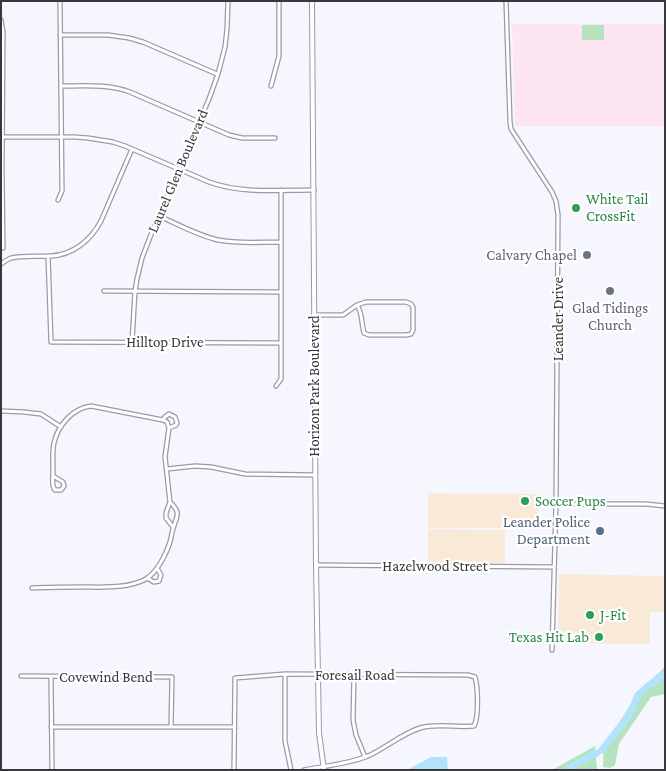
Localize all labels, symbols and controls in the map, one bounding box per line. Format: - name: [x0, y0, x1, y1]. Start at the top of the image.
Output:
- street label: Laurel Glen Boulevard: [144, 107, 212, 235]
- place label: White Tail CrossFit: [586, 190, 648, 225]
- marker: White Tail CrossFit: [570, 202, 582, 214]
- place label: Calvary Chapel: [486, 246, 577, 264]
- marker: Calvary Chapel: [581, 249, 593, 261]
- street label: Leander Drive: [549, 277, 567, 361]
- marker: Glad Tidings Church: [604, 285, 616, 297]
- place label: Glad Tidings Church: [572, 299, 648, 334]
- street label: Horizon Park Boulevard: [305, 315, 323, 457]
- street label: Hilltop Drive: [126, 333, 204, 351]
- place label: Soccer Pups: [535, 492, 606, 510]
- marker: Soccer Pups: [519, 495, 531, 507]
- place label: Leander Police Department: [503, 513, 590, 548]
- marker: Leander Police Department: [594, 525, 606, 537]
- street label: Hazelwood Street: [382, 557, 488, 575]
- place label: J-Fit: [600, 606, 626, 624]
- marker: J-Fit: [584, 609, 596, 621]
- place label: Texas Hit Lab: [509, 628, 589, 646]
- marker: Texas Hit Lab: [593, 631, 605, 643]
- street label: Foresail Road: [315, 666, 395, 684]
- street label: Covewind Bend: [59, 668, 153, 686]

